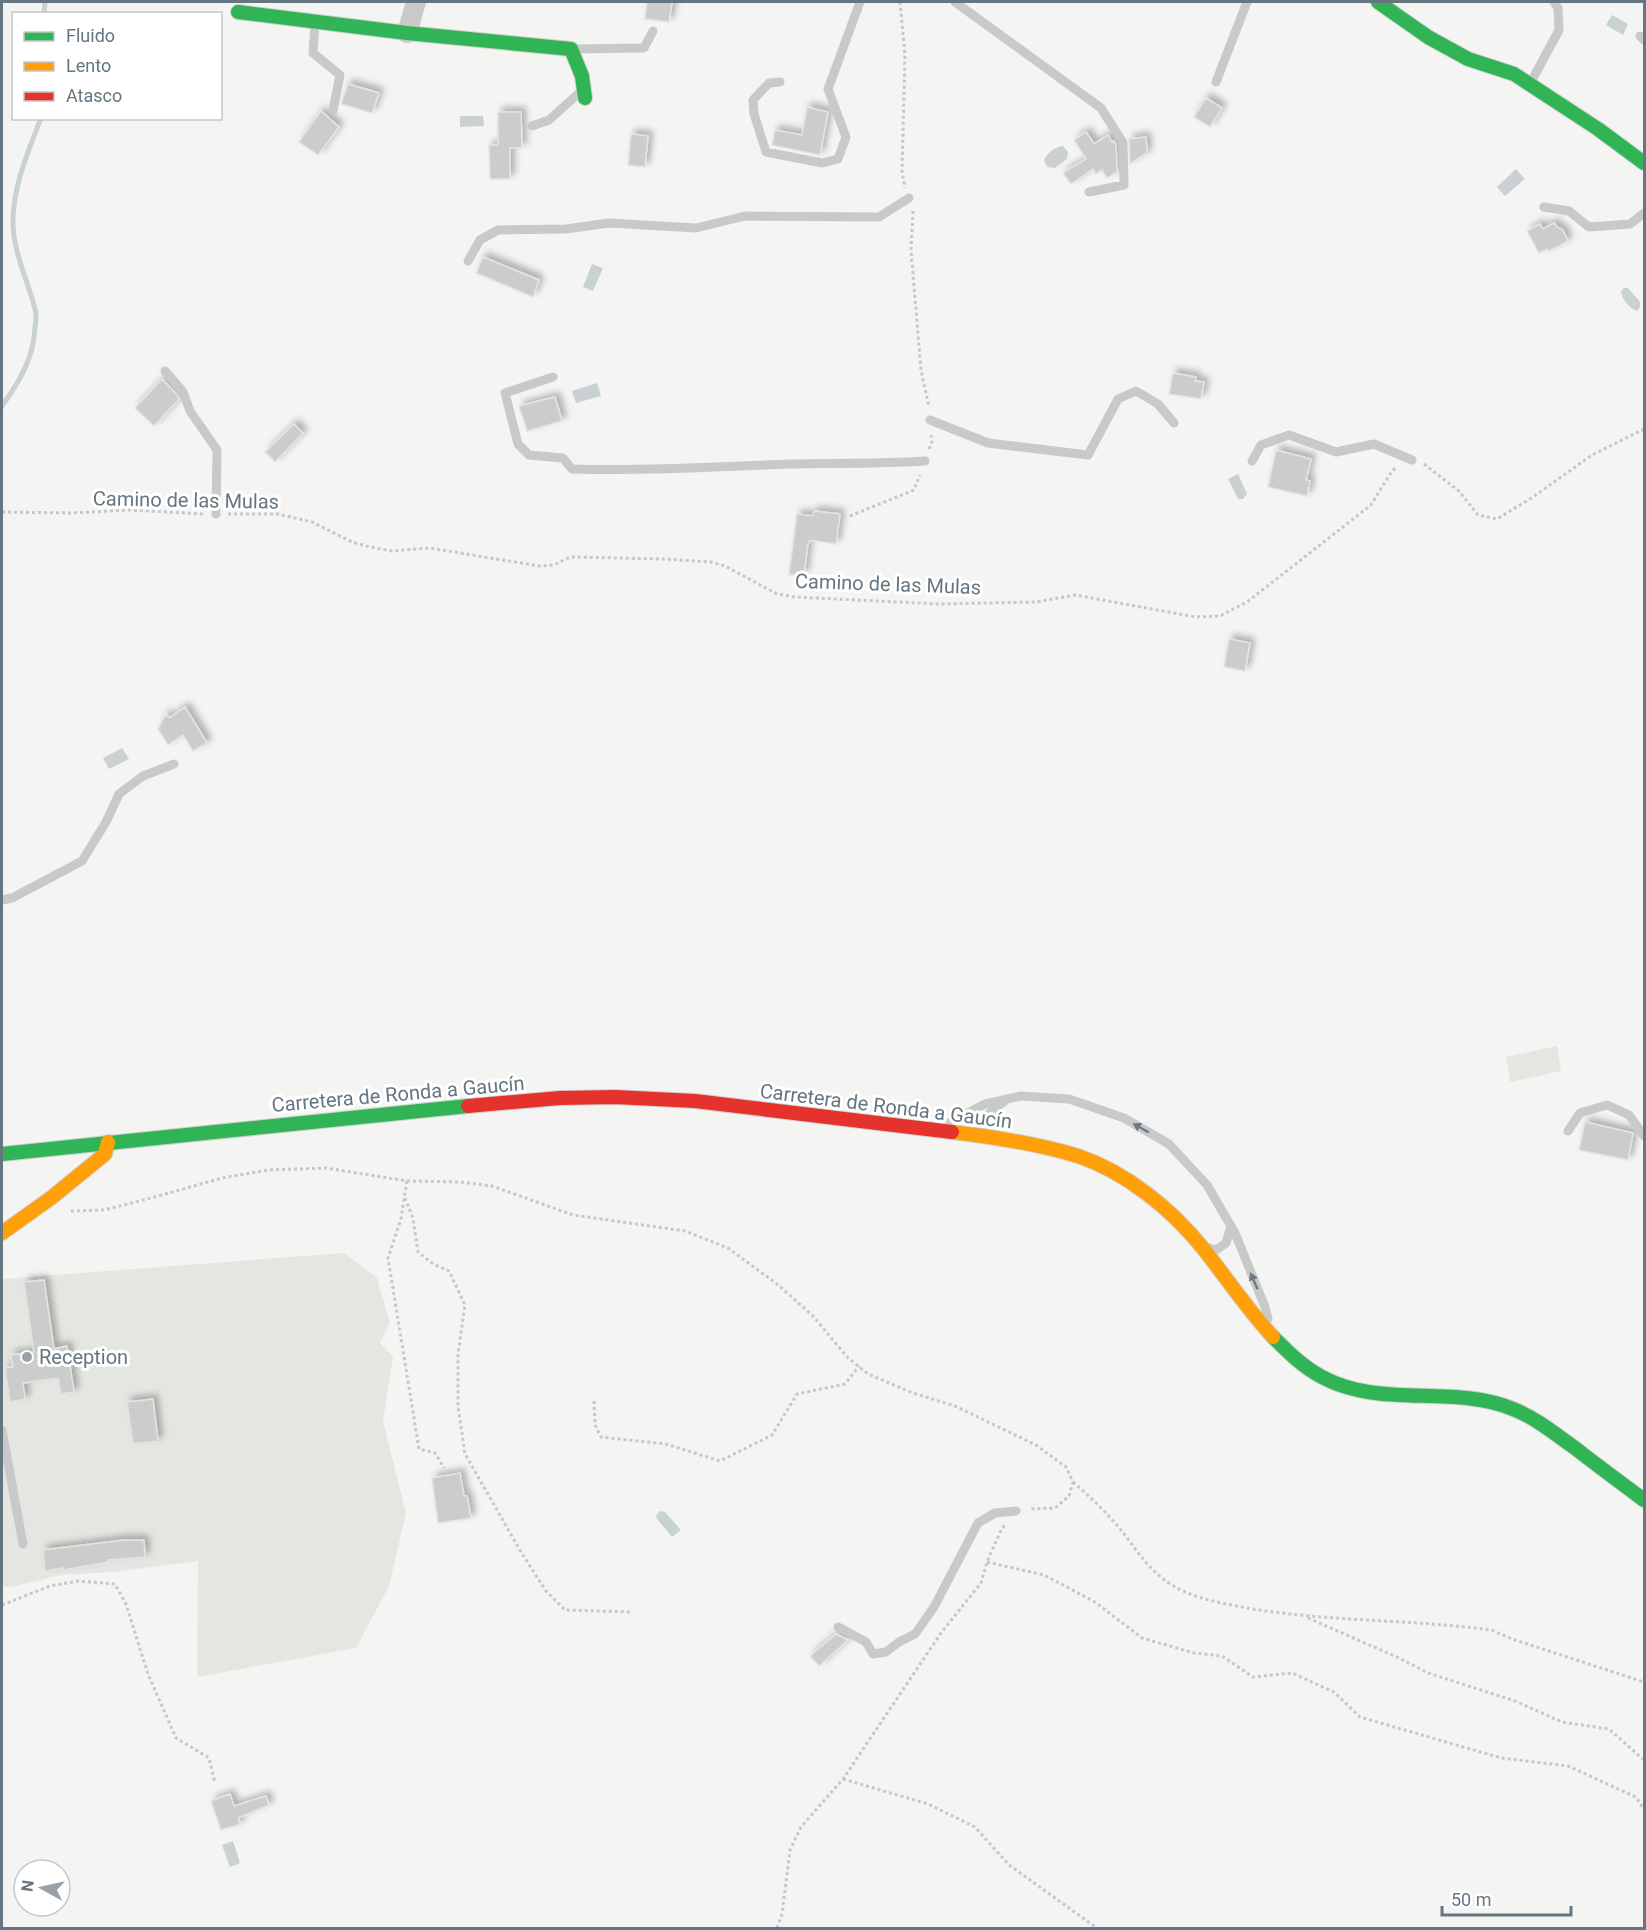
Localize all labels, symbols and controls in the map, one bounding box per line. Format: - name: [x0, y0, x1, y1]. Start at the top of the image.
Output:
- legend: [12, 12, 222, 120]
- text: Fluido: [66, 25, 115, 46]
- text: Lento: [66, 55, 111, 76]
- text: Atasco: [66, 85, 122, 106]
- street label: Camino de las Mulas: [93, 486, 279, 514]
- street label: Camino de las Mulas: [795, 569, 981, 599]
- street label: Carretera de Ronda a Gaucín: [271, 1071, 525, 1117]
- street label: Carretera de Ronda a Gaucín: [759, 1079, 1013, 1133]
- one-way arrow: [1132, 1123, 1149, 1133]
- one-way arrow: [1249, 1272, 1259, 1290]
- place label: Reception: [39, 1345, 128, 1369]
- marker: Reception: [20, 1350, 34, 1364]
- north arrow: [12, 1858, 72, 1918]
- text: N: [17, 1879, 38, 1893]
- scale bar: [1442, 1879, 1571, 1917]
- text: 50 m: [1451, 1889, 1491, 1910]

